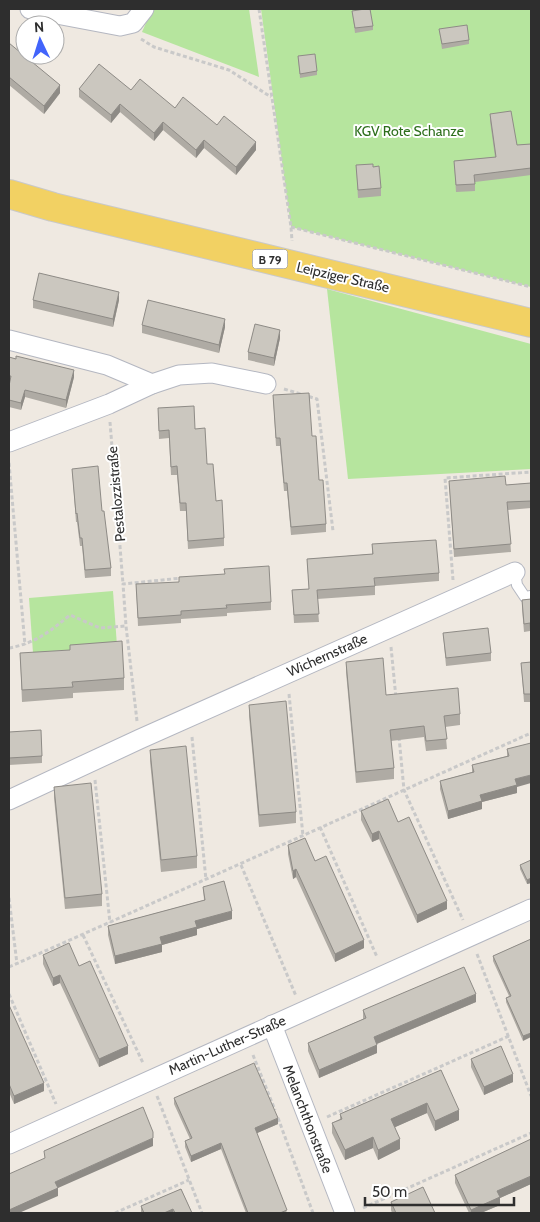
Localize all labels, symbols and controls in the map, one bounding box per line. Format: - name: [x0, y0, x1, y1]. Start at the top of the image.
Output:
- north arrow: [15, 15, 65, 65]
- text: N: [34, 18, 45, 36]
- park label: KGV Rote Schanze: [354, 122, 464, 140]
- road number: B 79: [252, 250, 288, 268]
- street label: Leipziger Straße: [295, 258, 391, 296]
- street label: Pestalozzistraße: [103, 445, 129, 543]
- street label: Wichernstraße: [284, 629, 370, 681]
- street label: Martin-Luther-Straße: [166, 1011, 288, 1079]
- street label: Melanchthonstraße: [279, 1062, 337, 1176]
- scale bar: [365, 1174, 514, 1206]
- text: 50 m: [372, 1183, 407, 1201]

